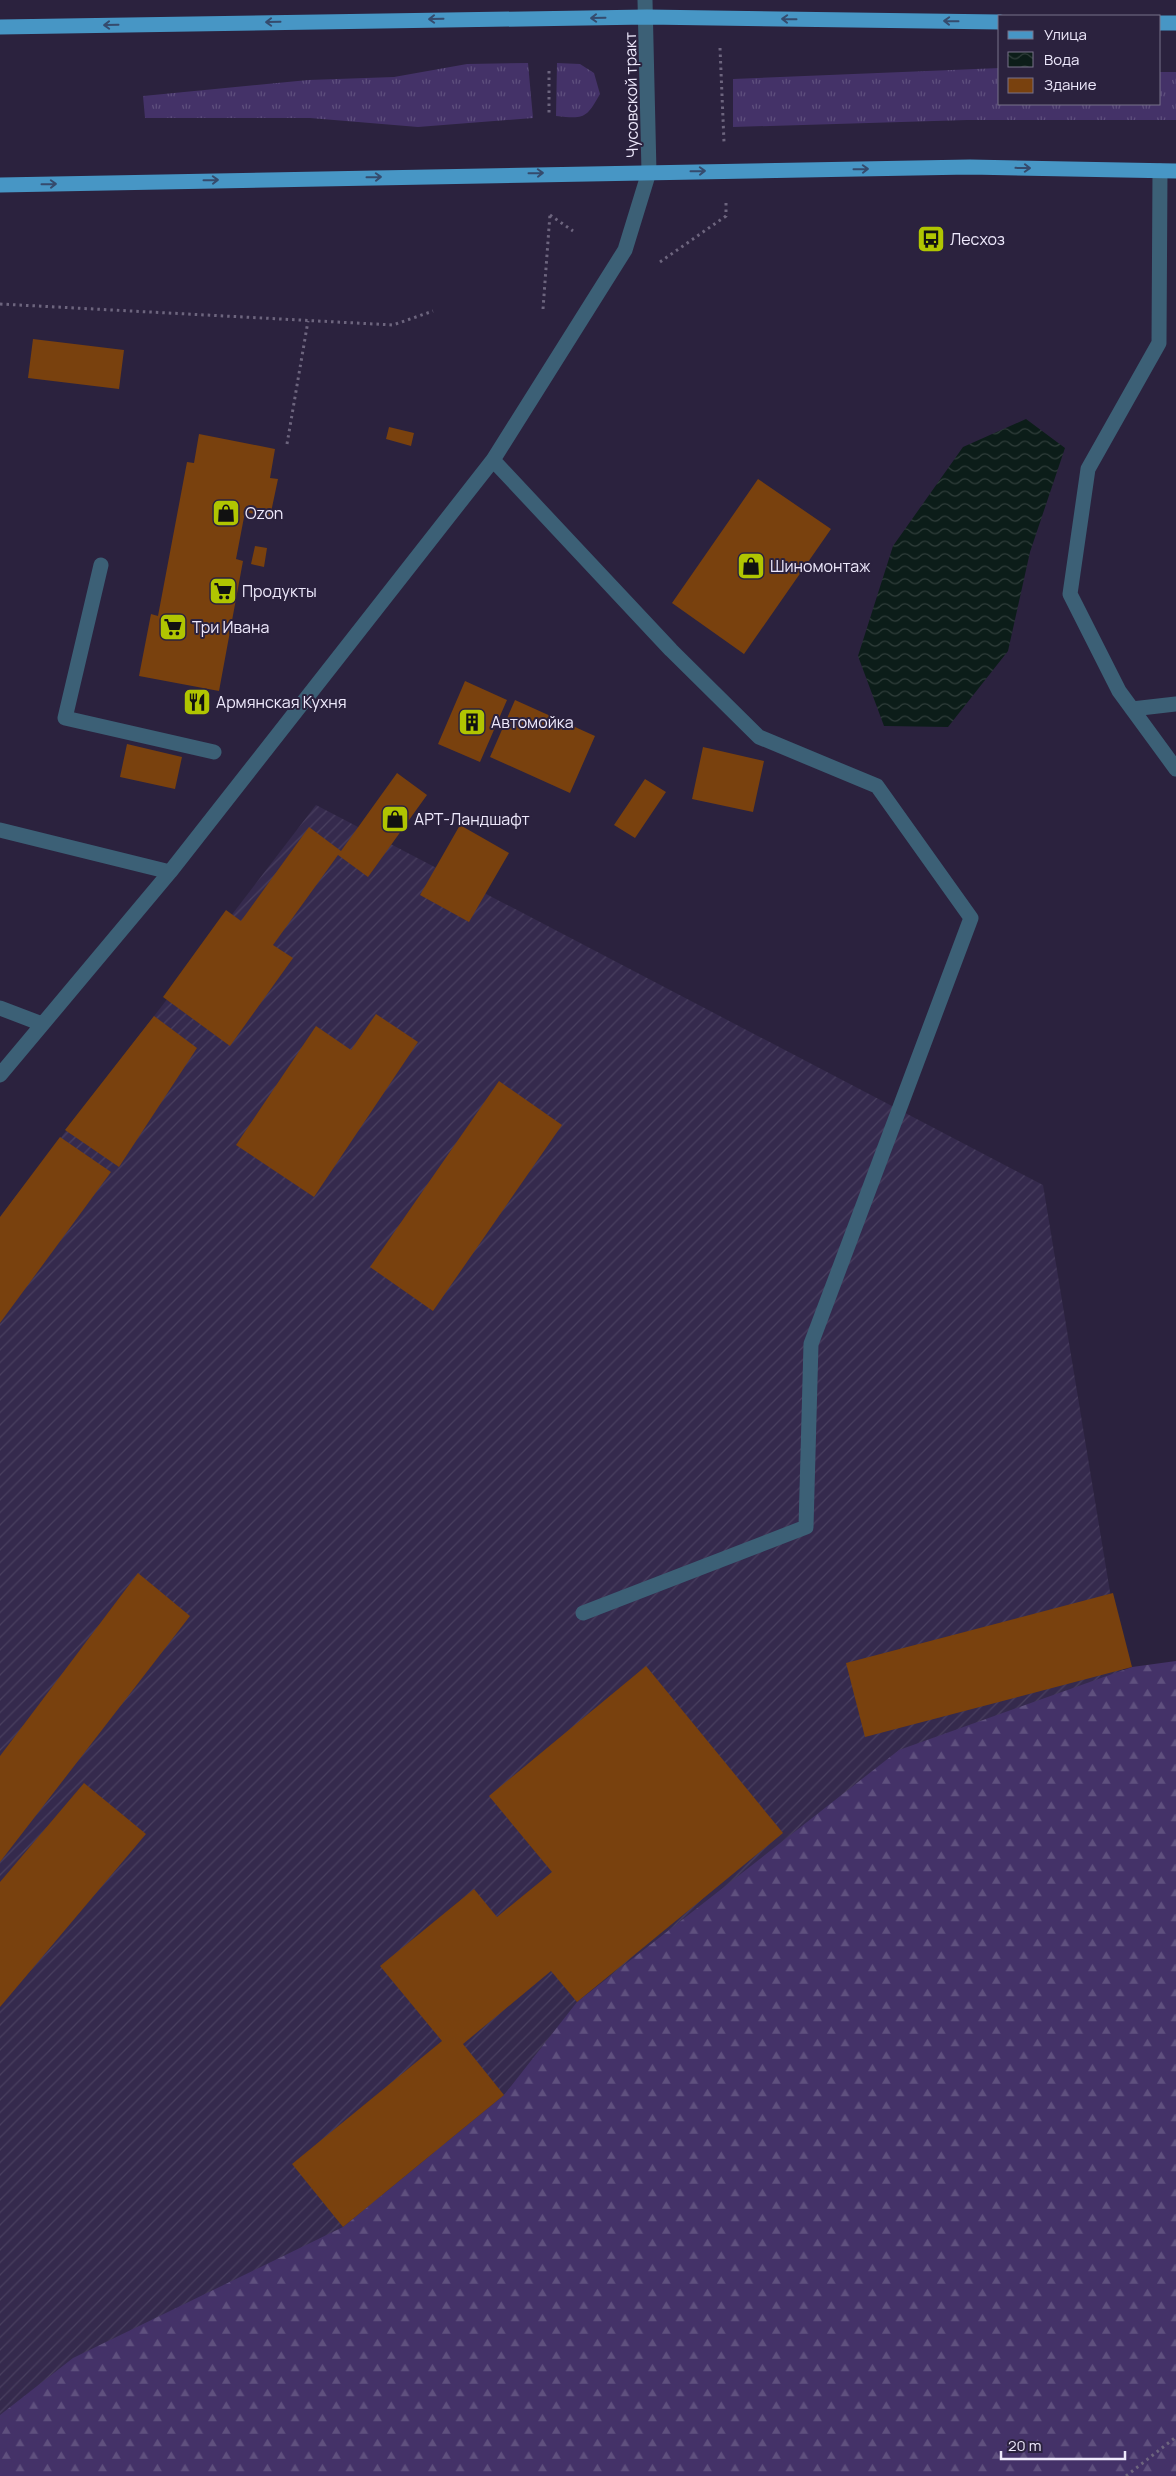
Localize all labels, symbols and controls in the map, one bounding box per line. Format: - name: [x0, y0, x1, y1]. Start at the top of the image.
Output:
- one-way arrow: [591, 13, 607, 22]
- one-way arrow: [428, 14, 444, 24]
- one-way arrow: [781, 14, 797, 24]
- legend: [998, 15, 1161, 105]
- one-way arrow: [943, 16, 960, 26]
- one-way arrow: [266, 17, 282, 27]
- one-way arrow: [103, 20, 120, 30]
- text: Улица: [1044, 24, 1087, 45]
- street label: Чусовской тракт: [619, 32, 643, 158]
- text: Вода: [1044, 49, 1079, 70]
- text: Здание: [1044, 74, 1097, 95]
- one-way arrow: [1014, 163, 1031, 173]
- one-way arrow: [852, 164, 868, 173]
- one-way arrow: [690, 167, 706, 176]
- one-way arrow: [528, 168, 544, 178]
- one-way arrow: [365, 172, 381, 181]
- one-way arrow: [202, 175, 219, 185]
- one-way arrow: [40, 179, 56, 188]
- bus stop icon: Лесхоз: [916, 224, 946, 254]
- place label: Лесхоз: [950, 228, 1005, 250]
- shop icon: Ozon: [211, 498, 241, 528]
- place label: Ozon: [245, 502, 283, 524]
- shop icon: Шиномонтаж: [736, 551, 766, 581]
- place label: Шиномонтаж: [770, 555, 871, 577]
- supermarket icon: Продукты: [208, 576, 238, 606]
- place label: Продукты: [242, 580, 317, 602]
- supermarket icon: Три Ивана: [158, 612, 188, 642]
- place label: Три Ивана: [192, 616, 269, 638]
- restaurant icon: Армянская Кухня: [182, 687, 212, 717]
- place label: Армянская Кухня: [216, 691, 347, 713]
- building icon: Автомойка: [457, 707, 487, 737]
- place label: Автомойка: [491, 711, 574, 733]
- shop icon: АРТ-Ландшафт: [380, 804, 410, 834]
- place label: АРТ-Ландшафт: [414, 808, 530, 830]
- scale bar: [1001, 2428, 1125, 2460]
- text: 20 m: [1008, 2435, 1041, 2456]

